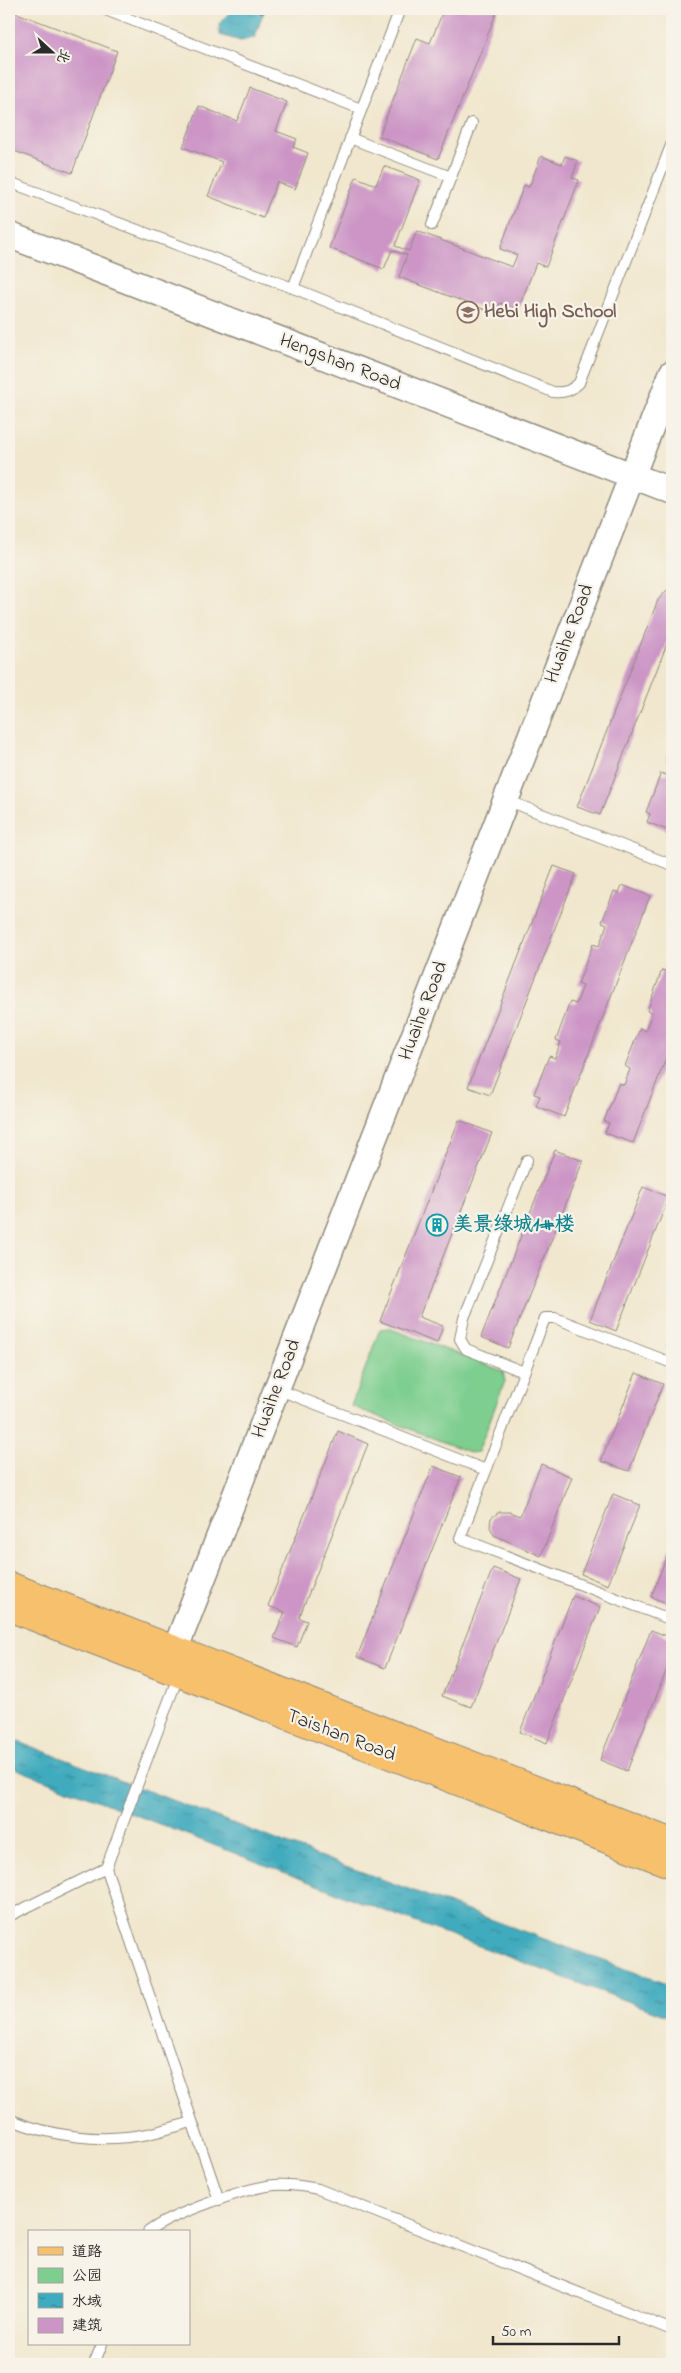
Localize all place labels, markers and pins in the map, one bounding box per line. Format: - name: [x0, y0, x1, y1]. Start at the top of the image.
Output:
- place label: Hebi High School: [484, 298, 616, 328]
- school or university icon: Hebi High School: [456, 300, 480, 324]
- place label: 美景绿城1#楼: [453, 1211, 575, 1240]
- building icon: 美景绿城1#楼: [425, 1213, 449, 1237]

